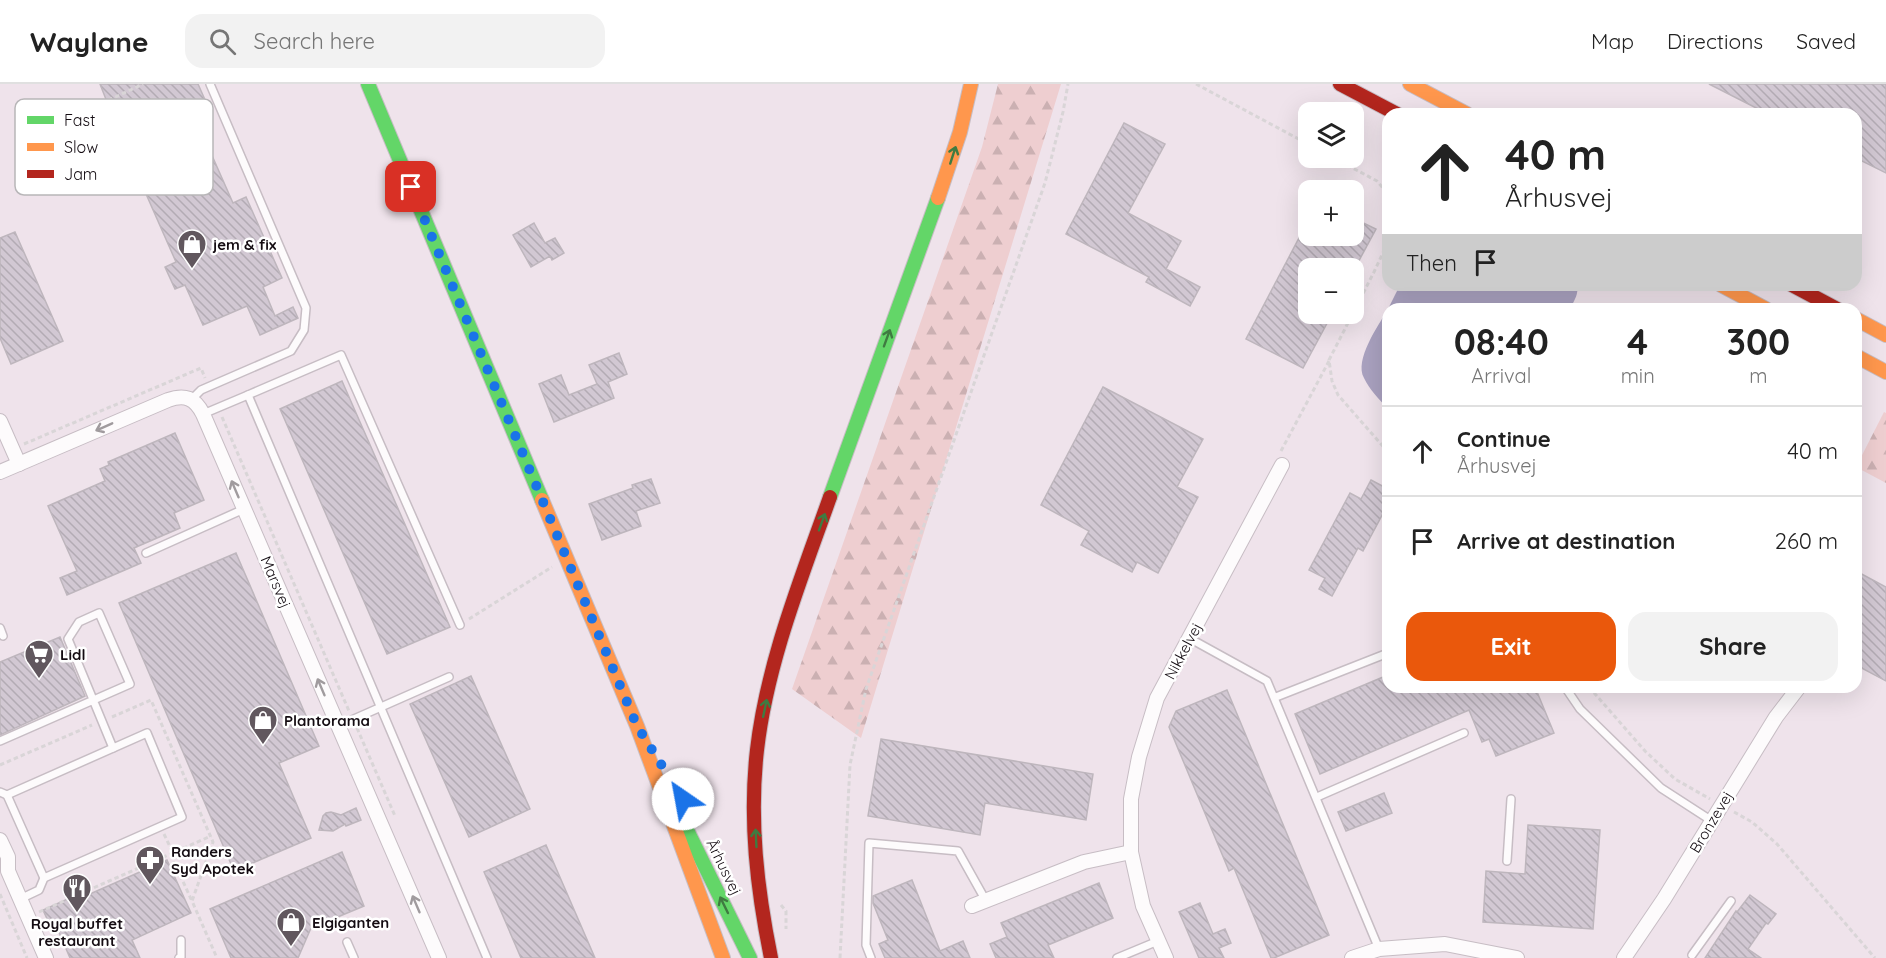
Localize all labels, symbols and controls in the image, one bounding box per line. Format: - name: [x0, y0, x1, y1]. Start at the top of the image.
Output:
- search box: [185, 14, 605, 68]
- text: Waylane: [30, 24, 149, 59]
- icon: search: [206, 25, 239, 58]
- text: Search here: [254, 27, 375, 55]
- text: Map: [1591, 28, 1634, 54]
- text: Directions: [1667, 28, 1763, 54]
- text: Saved: [1796, 28, 1856, 54]
- legend: [15, 99, 213, 195]
- map controls: [1298, 102, 1364, 324]
- button: layers: [1298, 102, 1364, 168]
- text: Fast: [64, 110, 95, 130]
- text: 40 m: [1505, 128, 1606, 181]
- icon: ahead: [1406, 132, 1484, 210]
- text: Slow: [64, 137, 98, 157]
- one-way arrow: [948, 146, 959, 165]
- pin: [385, 161, 436, 212]
- text: Jam: [64, 164, 97, 184]
- icon: arrive: [394, 170, 427, 203]
- button: +: [1298, 180, 1364, 246]
- text: Århusvej: [1505, 180, 1613, 214]
- shop icon: jem & fix: [176, 228, 208, 270]
- place label: jem & fix: [212, 235, 277, 254]
- icon: arrive: [1469, 246, 1502, 279]
- text: Then: [1406, 249, 1457, 277]
- button: −: [1298, 258, 1364, 324]
- text: 08:40: [1454, 319, 1549, 364]
- text: 4: [1627, 319, 1648, 364]
- text: 300: [1727, 319, 1790, 364]
- one-way arrow: [883, 329, 894, 348]
- text: Arrival: [1471, 363, 1531, 388]
- text: min: [1621, 363, 1655, 388]
- text: m: [1749, 363, 1767, 388]
- one-way arrow: [96, 422, 114, 433]
- text: Continue: [1457, 425, 1551, 453]
- icon: ahead: [1406, 435, 1439, 468]
- text: 40 m: [1787, 437, 1838, 465]
- text: Århusvej: [1457, 453, 1537, 478]
- one-way arrow: [229, 480, 241, 498]
- one-way arrow: [817, 513, 828, 532]
- icon: arrive: [1406, 525, 1439, 558]
- text: Arrive at destination: [1457, 527, 1675, 555]
- text: 260 m: [1775, 527, 1838, 555]
- street label: Marsvej: [257, 553, 295, 611]
- button: Exit: [1406, 612, 1616, 681]
- button: Share: [1628, 612, 1838, 681]
- street label: Nikkelvej: [1160, 619, 1206, 683]
- supermarket icon: Lidl: [23, 638, 55, 680]
- place label: Lidl: [60, 645, 85, 664]
- one-way arrow: [315, 678, 327, 696]
- one-way arrow: [759, 699, 771, 718]
- shop icon: Plantorama: [247, 704, 279, 746]
- place label: Plantorama: [284, 711, 370, 730]
- position arrow: [651, 767, 715, 831]
- street label: Bronzevej: [1685, 788, 1737, 856]
- one-way arrow: [750, 828, 761, 848]
- street label: Århusvej: [702, 836, 746, 898]
- place label: Randers Syd Apotek: [171, 842, 254, 878]
- pharmacy icon: Randers Syd Apotek: [134, 844, 166, 886]
- restaurant icon: Royal buffet restaurant: [61, 872, 93, 914]
- one-way arrow: [410, 896, 421, 914]
- one-way arrow: [718, 897, 730, 915]
- shop icon: Elgiganten: [275, 906, 307, 948]
- place label: Elgiganten: [312, 913, 389, 932]
- place label: Royal buffet restaurant: [31, 914, 123, 950]

